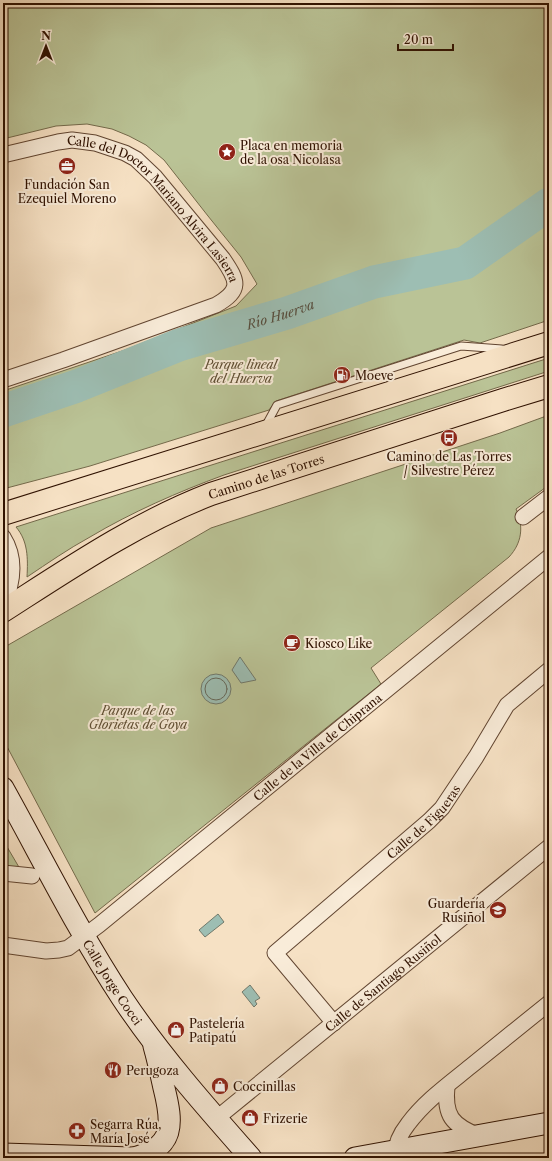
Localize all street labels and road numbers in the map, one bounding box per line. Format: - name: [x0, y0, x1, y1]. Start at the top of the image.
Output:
- street label: Calle del Doctor Mariano Alvira Lasierra: [66, 132, 242, 284]
- street label: Camino de las Torres: [206, 451, 326, 502]
- street label: Calle de la Villa de Chiprana: [250, 689, 385, 804]
- street label: Calle de Figueras: [383, 782, 463, 862]
- street label: Calle de Santiago Rusiñol: [322, 931, 444, 1034]
- street label: Calle Jorge Cocci: [80, 937, 146, 1028]

